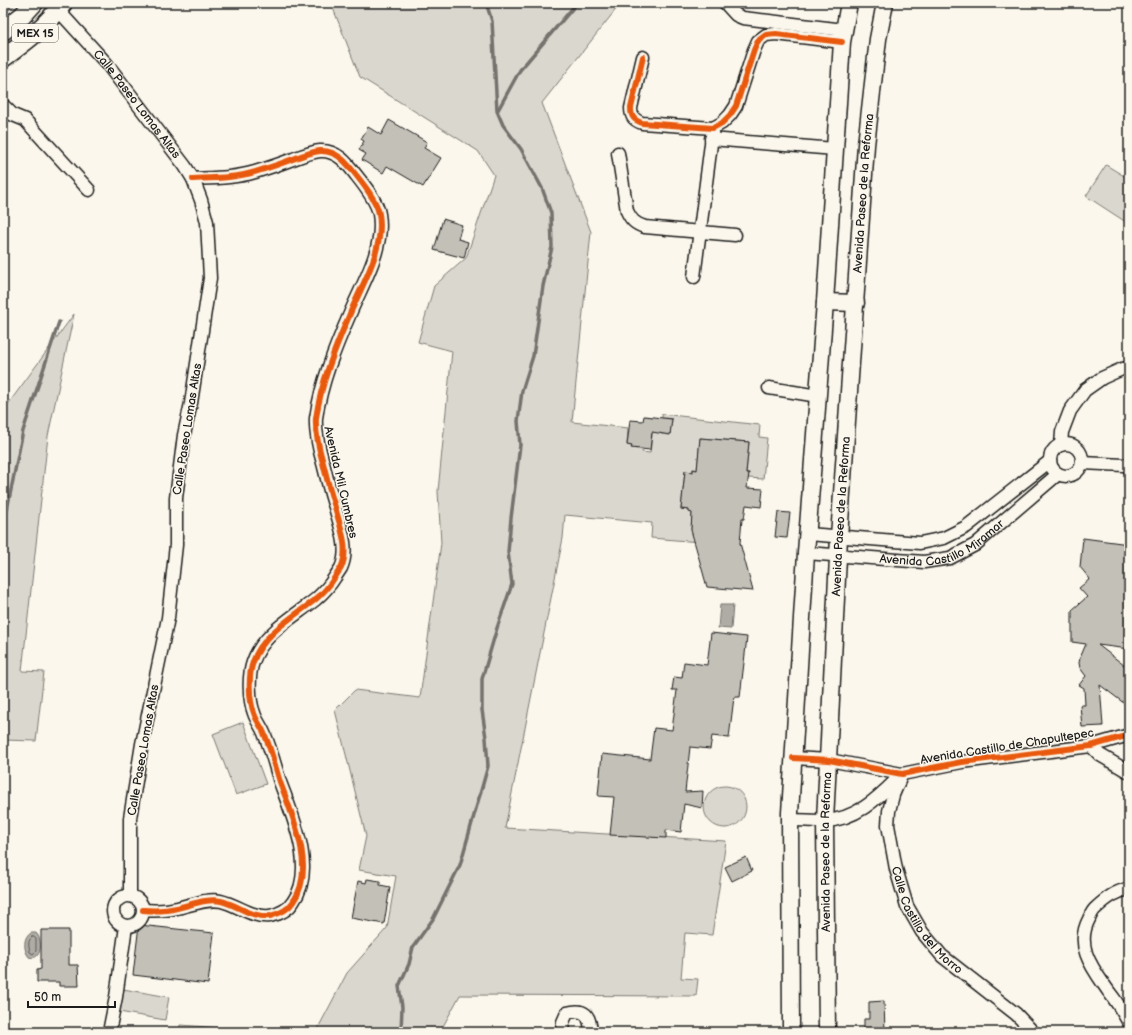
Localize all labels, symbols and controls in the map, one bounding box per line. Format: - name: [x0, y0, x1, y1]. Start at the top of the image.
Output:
- road number: MEX 15: [12, 24, 58, 42]
- street label: Calle Paseo Lomas Altas: [90, 47, 184, 162]
- street label: Avenida Paseo de la Reforma: [850, 112, 878, 274]
- street label: Calle Paseo Lomas Altas: [170, 362, 205, 496]
- street label: Avenida Mil Cumbres: [320, 425, 361, 540]
- street label: Avenida Paseo de la Reforma: [829, 436, 854, 597]
- street label: Avenida Castillo Miramar: [879, 516, 1008, 570]
- street label: Calle Paseo Lomas Altas: [125, 683, 162, 817]
- street label: Avenida Castillo de Chapultepec: [919, 725, 1095, 768]
- street label: Avenida Paseo de la Reforma: [818, 771, 835, 932]
- street label: Calle Castillo del Morro: [888, 865, 966, 977]
- scale bar: [28, 983, 115, 1009]
- text: 50 m: [34, 990, 61, 1005]

